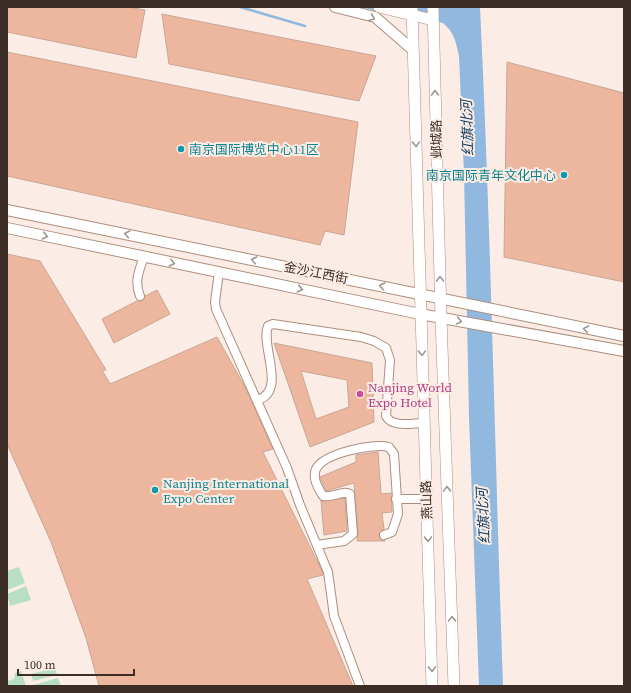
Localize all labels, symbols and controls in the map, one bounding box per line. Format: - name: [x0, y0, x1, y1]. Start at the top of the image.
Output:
- one-way arrow: [368, 13, 375, 21]
- one-way arrow: [431, 90, 439, 96]
- water label: 红旗北河: [456, 97, 478, 156]
- street label: 邺城路: [428, 119, 445, 159]
- place label: 南京国际博览中心11区: [189, 141, 319, 158]
- one-way arrow: [412, 141, 420, 147]
- marker: 南京国际博览中心11区: [176, 144, 186, 154]
- place label: 南京国际青年文化中心: [426, 167, 556, 184]
- marker: 南京国际青年文化中心: [559, 170, 569, 180]
- one-way arrow: [124, 230, 130, 239]
- one-way arrow: [42, 232, 48, 240]
- one-way arrow: [251, 256, 257, 264]
- one-way arrow: [169, 258, 176, 266]
- street label: 金沙江西街: [282, 258, 349, 287]
- one-way arrow: [436, 276, 444, 282]
- one-way arrow: [378, 282, 385, 290]
- one-way arrow: [297, 285, 303, 293]
- one-way arrow: [456, 317, 462, 325]
- one-way arrow: [583, 325, 589, 333]
- one-way arrow: [417, 350, 426, 356]
- place label: Nanjing World Expo Hotel: [368, 379, 453, 411]
- marker: Nanjing World Expo Hotel: [355, 389, 365, 399]
- place label: Nanjing International Expo Center: [163, 475, 289, 507]
- street label: 燕山路: [417, 480, 436, 520]
- marker: Nanjing International Expo Center: [150, 485, 160, 495]
- water label: 红旗北河: [471, 485, 494, 544]
- one-way arrow: [443, 486, 451, 492]
- one-way arrow: [423, 536, 432, 542]
- one-way arrow: [448, 616, 456, 622]
- scale bar: [18, 651, 134, 677]
- text: 100 m: [24, 657, 56, 673]
- one-way arrow: [428, 666, 436, 672]

